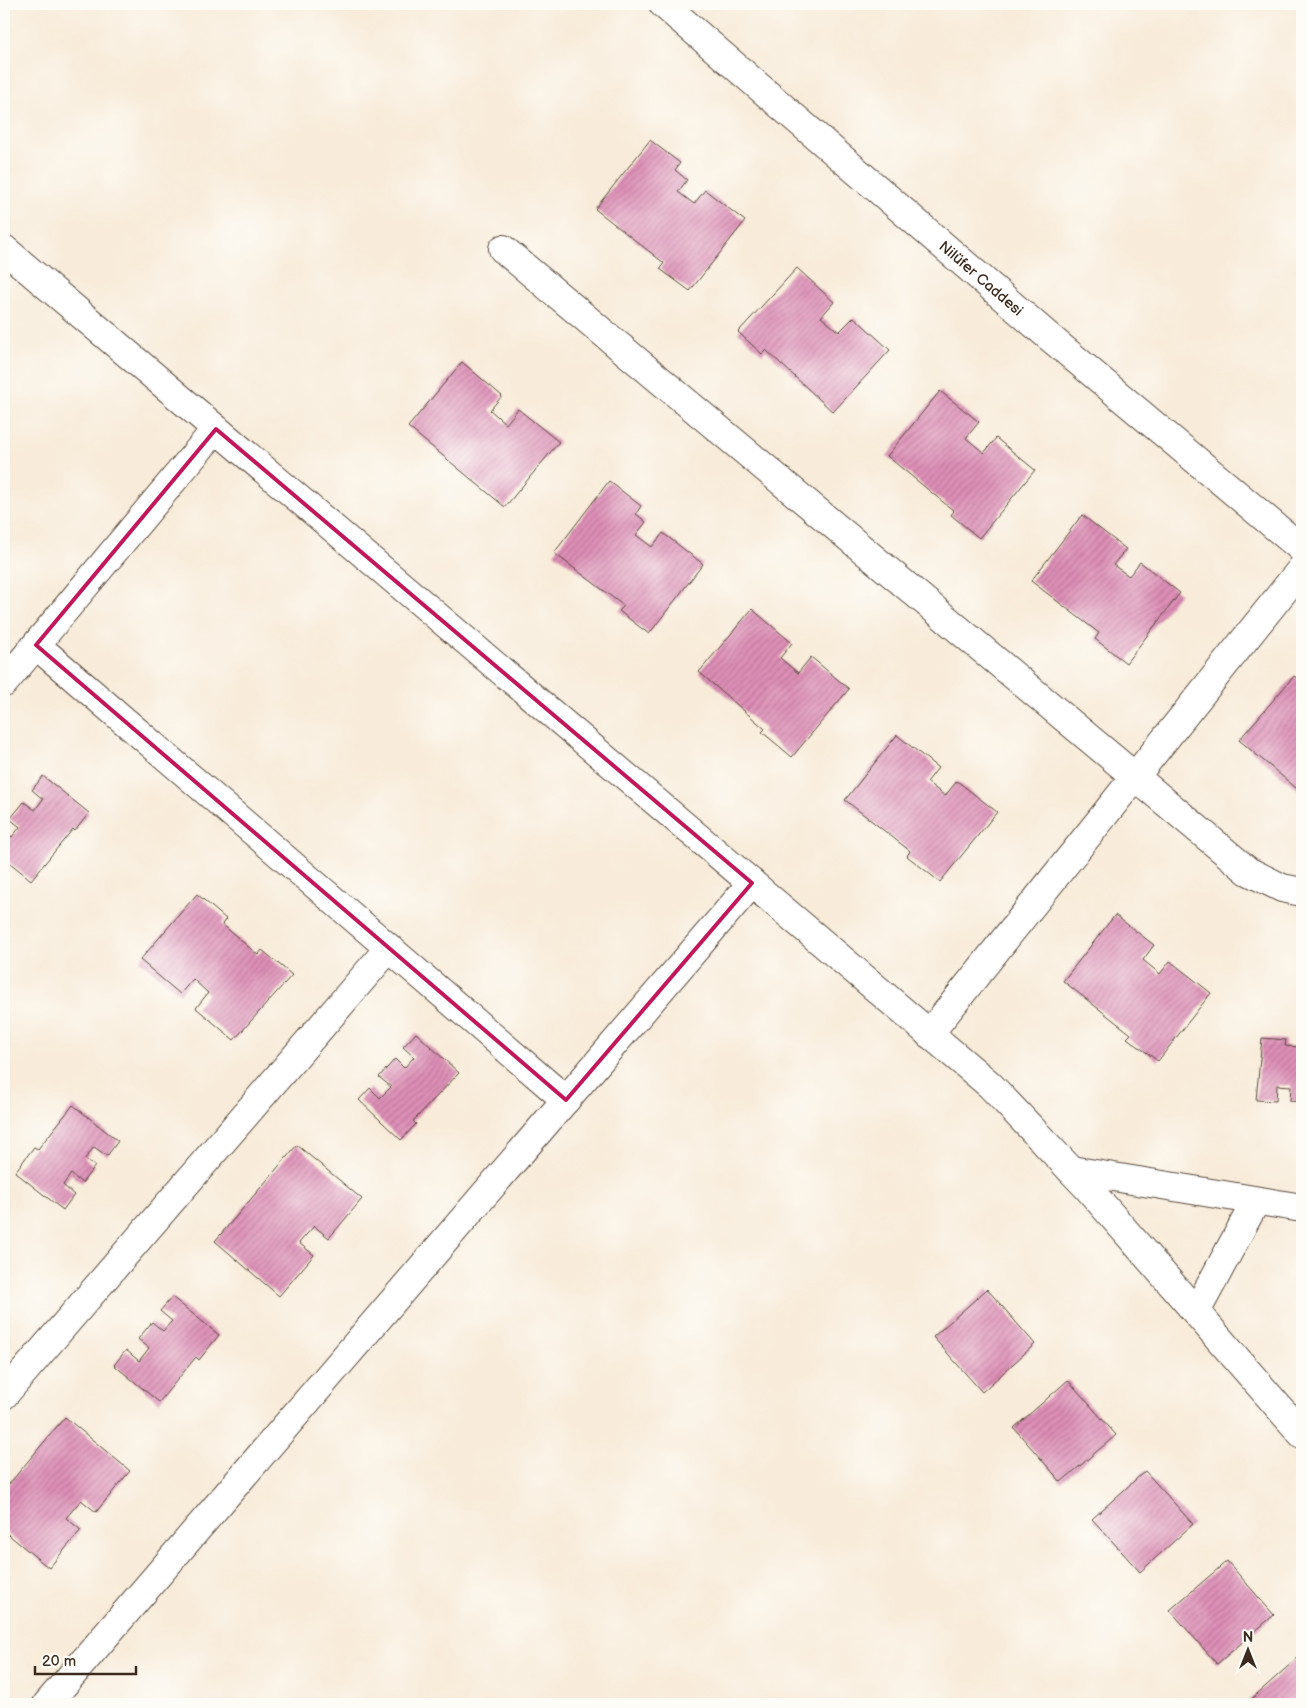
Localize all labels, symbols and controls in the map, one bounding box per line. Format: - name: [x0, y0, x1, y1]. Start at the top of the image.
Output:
- street label: Nilüfer Caddesi: [935, 237, 1027, 320]
- north arrow: [1224, 1626, 1274, 1676]
- text: N: [1243, 1629, 1253, 1646]
- scale bar: [35, 1643, 136, 1675]
- text: 20 m: [42, 1652, 76, 1671]

